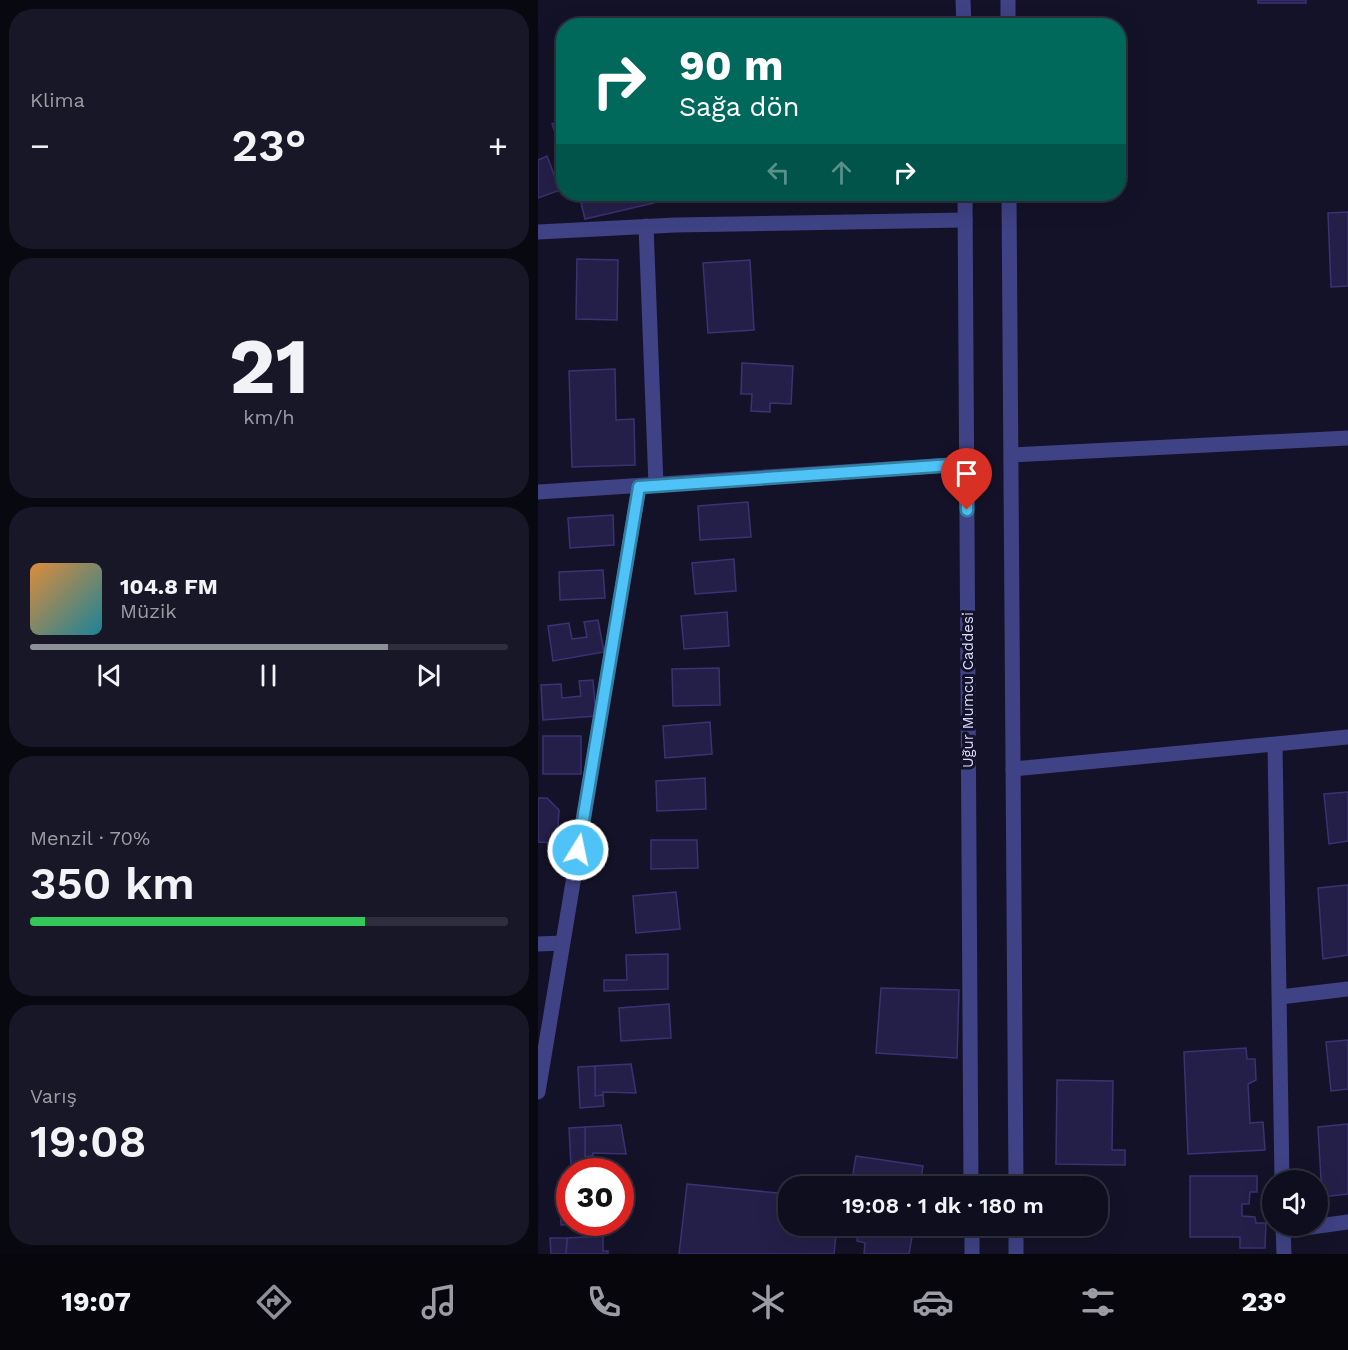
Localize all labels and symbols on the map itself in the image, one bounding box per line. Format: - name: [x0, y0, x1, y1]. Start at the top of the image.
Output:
- pin: [941, 448, 992, 510]
- street label: Uğur Mumcu Caddesi: [959, 612, 977, 768]
- position arrow: [546, 818, 610, 882]
- speed limit sign: 30: [556, 1158, 634, 1236]

